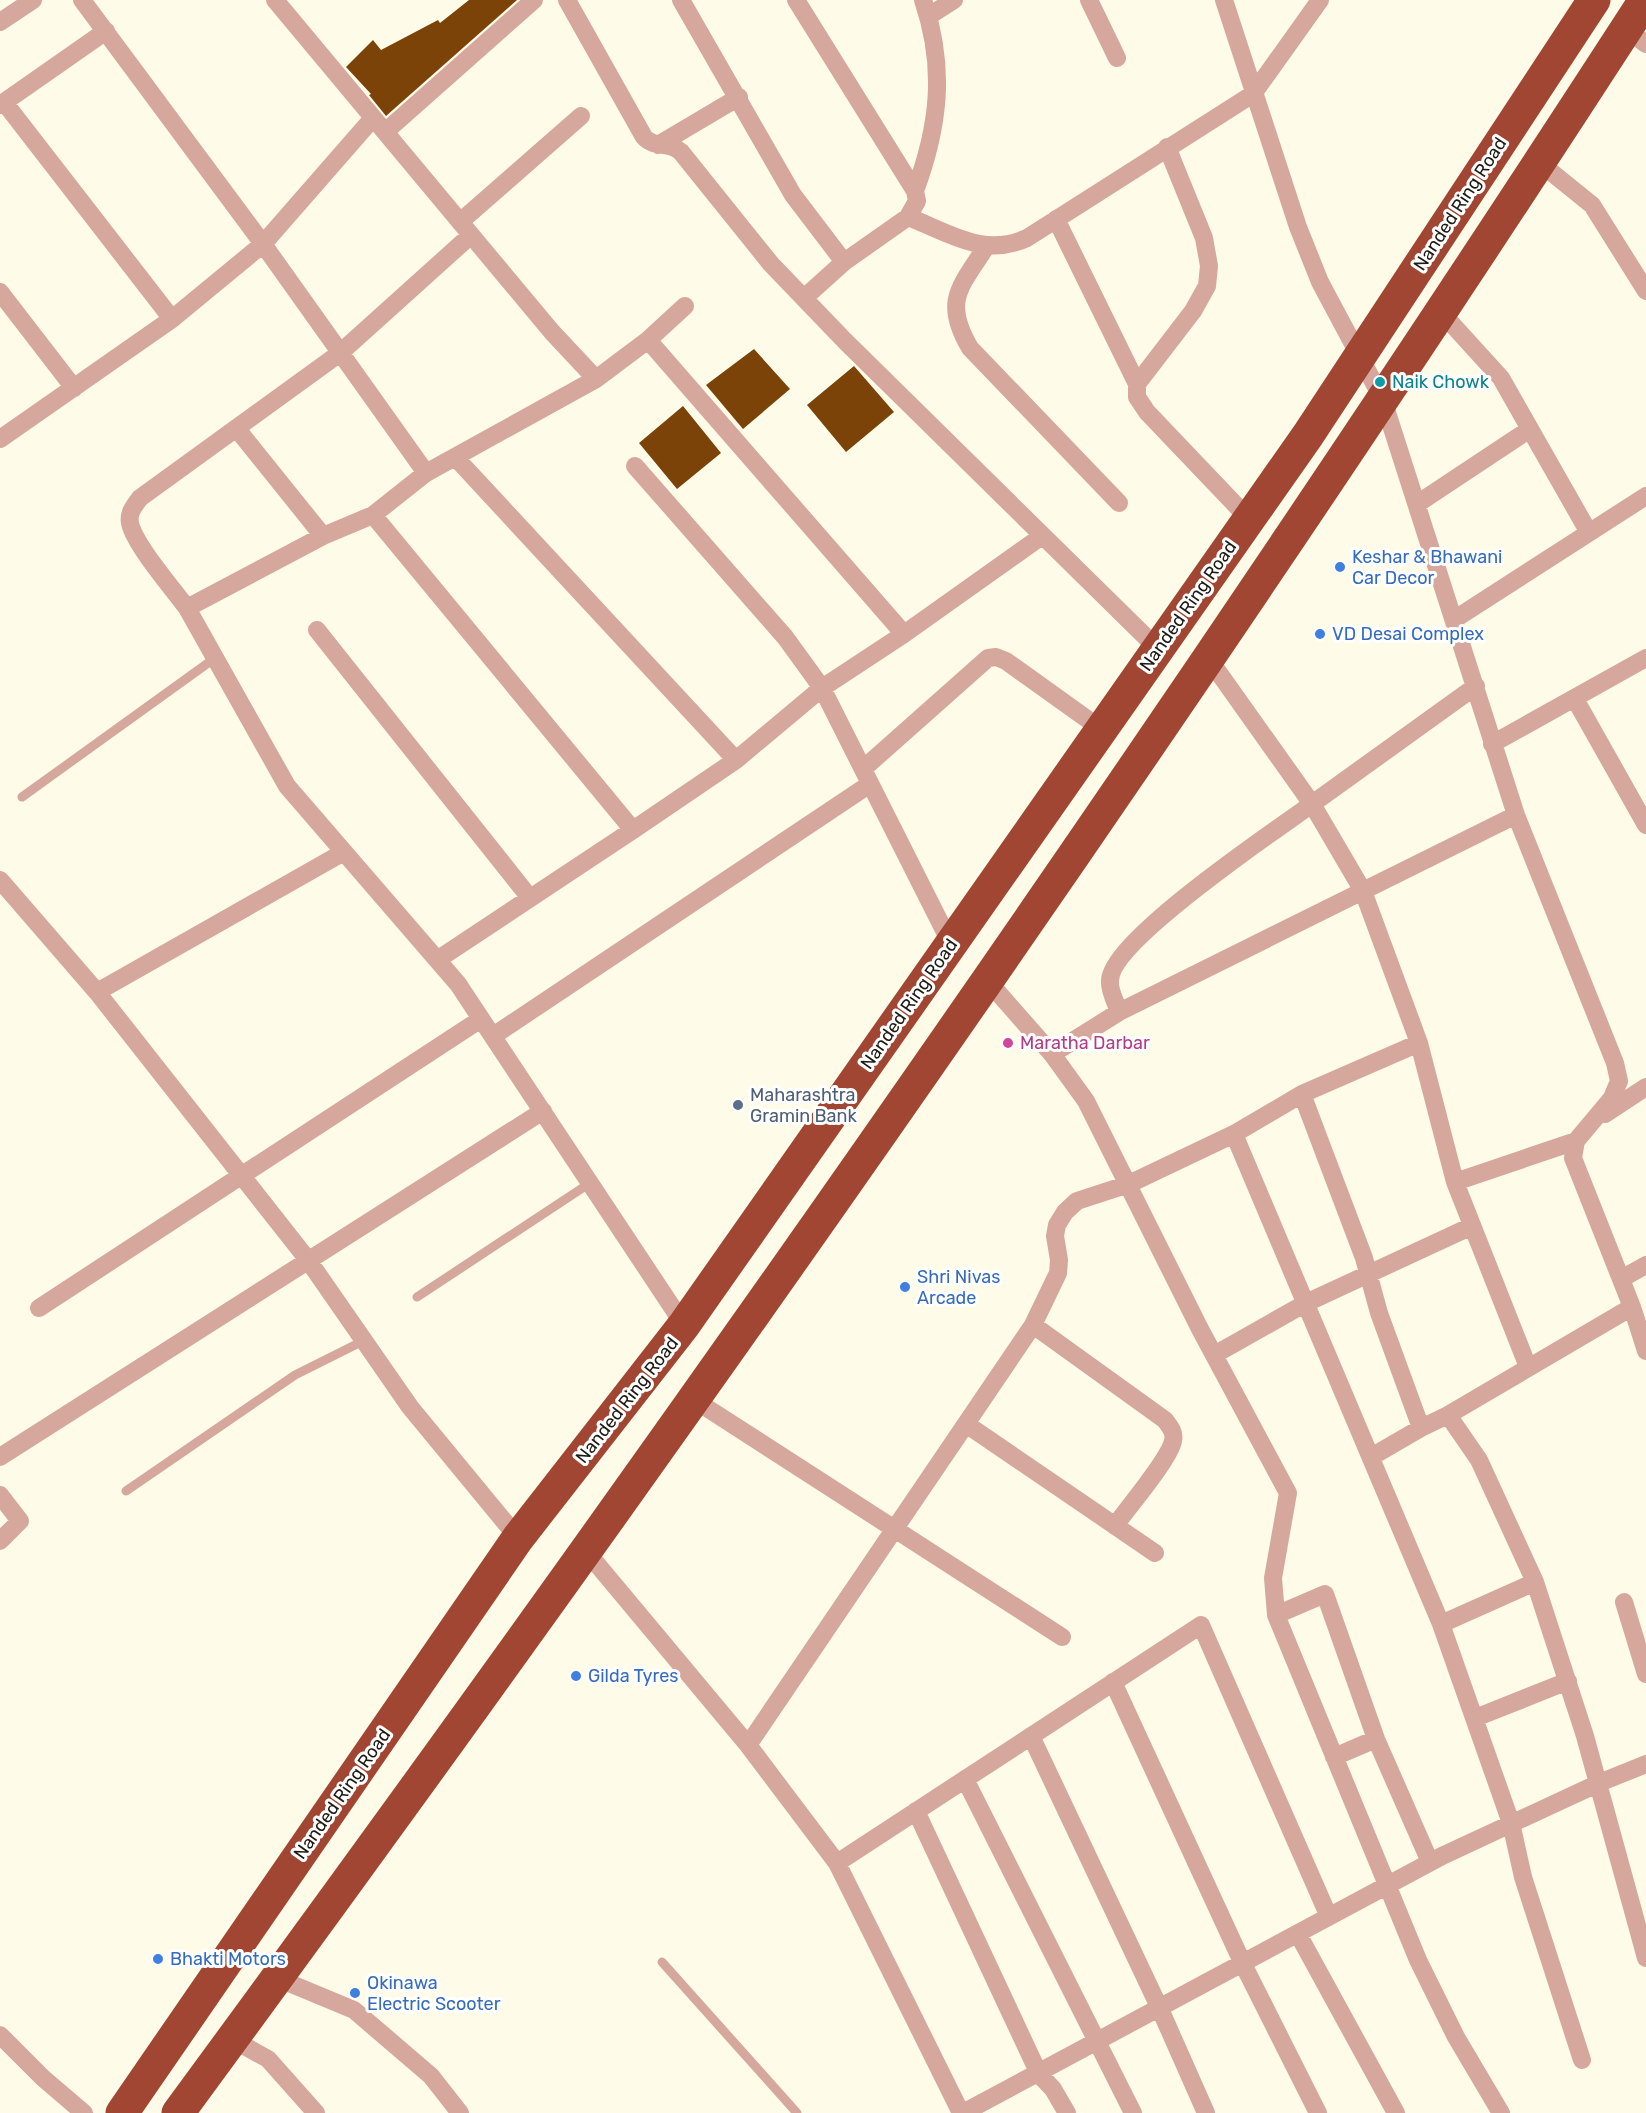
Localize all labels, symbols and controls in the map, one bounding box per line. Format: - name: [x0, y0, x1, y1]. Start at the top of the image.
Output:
- street label: Nanded Ring Road: [1409, 133, 1511, 275]
- place label: Naik Chowk: [1392, 371, 1490, 393]
- marker: Naik Chowk: [1373, 375, 1387, 389]
- street label: Nanded Ring Road: [1135, 537, 1241, 675]
- place label: Keshar & Bhawani Car Decor: [1352, 546, 1502, 589]
- marker: Keshar & Bhawani Car Decor: [1333, 560, 1347, 574]
- place label: VD Desai Complex: [1332, 623, 1484, 645]
- marker: VD Desai Complex: [1313, 627, 1327, 641]
- street label: Nanded Ring Road: [856, 935, 962, 1073]
- place label: Maratha Darbar: [1020, 1032, 1150, 1054]
- marker: Maratha Darbar: [1001, 1036, 1015, 1050]
- place label: Maharashtra Gramin Bank: [750, 1084, 857, 1127]
- marker: Maharashtra Gramin Bank: [731, 1098, 745, 1112]
- place label: Shri Nivas Arcade: [917, 1266, 1000, 1309]
- marker: Shri Nivas Arcade: [898, 1280, 912, 1294]
- street label: Nanded Ring Road: [571, 1332, 683, 1468]
- place label: Gilda Tyres: [588, 1665, 678, 1687]
- marker: Gilda Tyres: [569, 1669, 583, 1683]
- street label: Nanded Ring Road: [289, 1725, 395, 1863]
- place label: Bhakti Motors: [170, 1948, 286, 1970]
- marker: Bhakti Motors: [151, 1952, 165, 1966]
- place label: Okinawa Electric Scooter: [367, 1972, 501, 2015]
- marker: Okinawa Electric Scooter: [348, 1986, 362, 2000]

